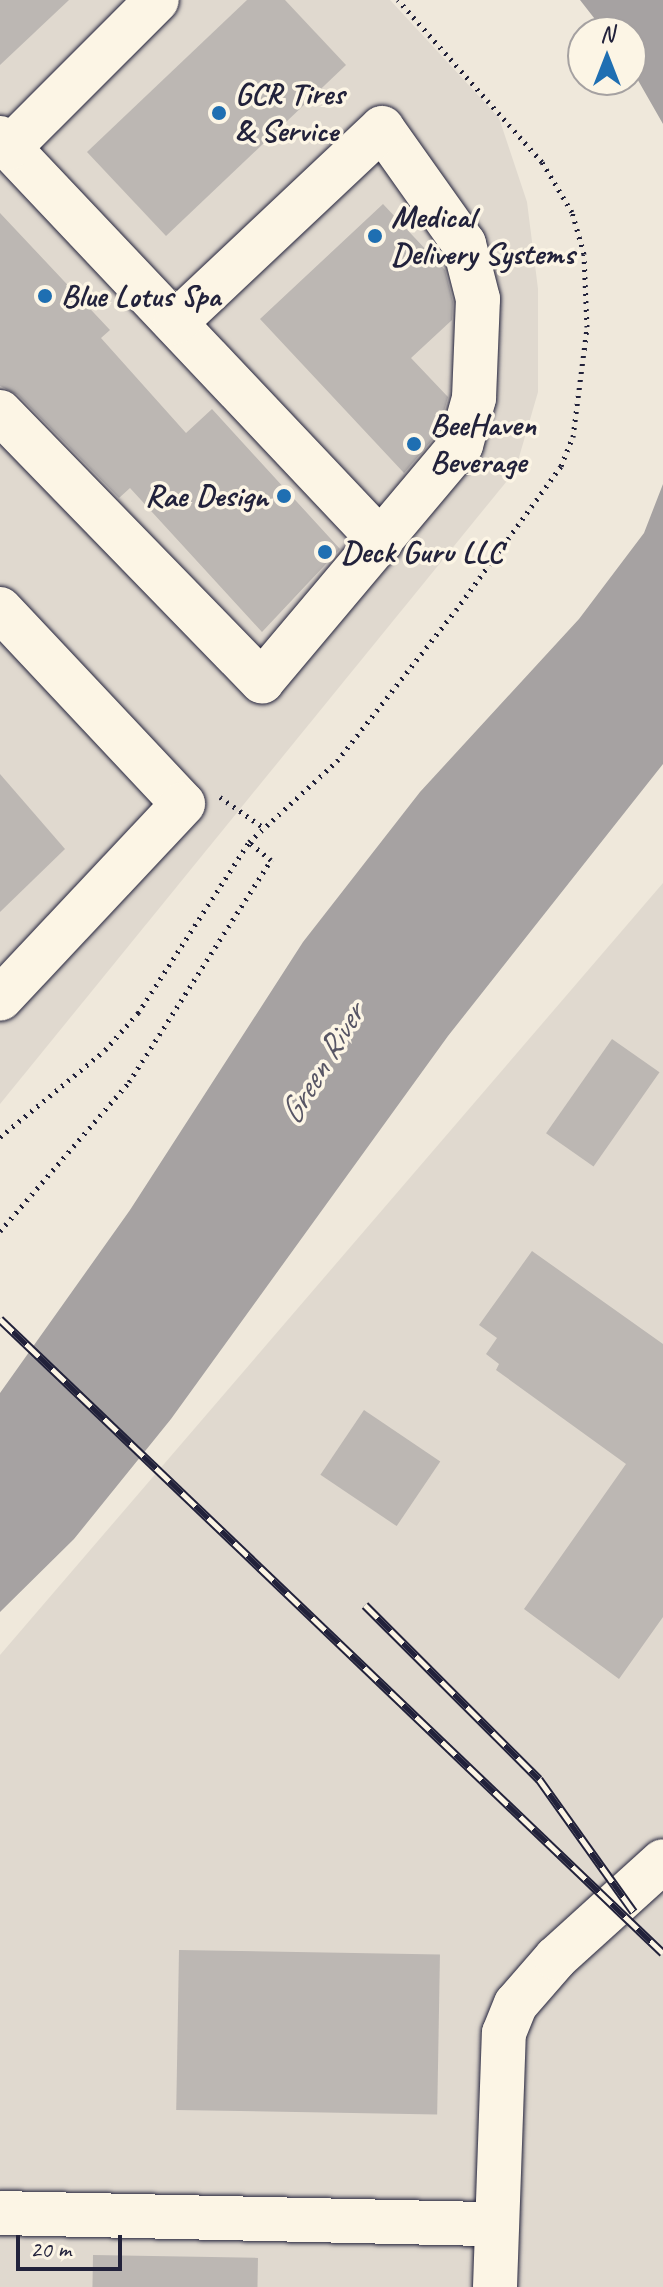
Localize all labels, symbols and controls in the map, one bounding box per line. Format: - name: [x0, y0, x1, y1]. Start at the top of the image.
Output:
- north arrow: [567, 16, 647, 96]
- text: N: [600, 20, 614, 48]
- place label: GCR Tires & Service: [235, 76, 344, 151]
- marker: GCR Tires & Service: [210, 104, 228, 122]
- place label: Medical Delivery Systems: [391, 199, 573, 274]
- marker: Medical Delivery Systems: [366, 227, 384, 245]
- place label: Blue Lotus Spa: [61, 277, 223, 315]
- marker: Blue Lotus Spa: [36, 287, 54, 305]
- place label: BeeHaven Beverage: [430, 407, 536, 482]
- marker: BeeHaven Beverage: [405, 435, 423, 453]
- place label: Rae Design: [145, 477, 268, 515]
- marker: Rae Design: [275, 487, 293, 505]
- place label: Deck Guru LLC: [341, 533, 503, 571]
- marker: Deck Guru LLC: [316, 543, 334, 561]
- water label: Green River: [269, 996, 373, 1132]
- scale bar: [20, 2219, 126, 2269]
- text: 20 m: [30, 2234, 71, 2264]

